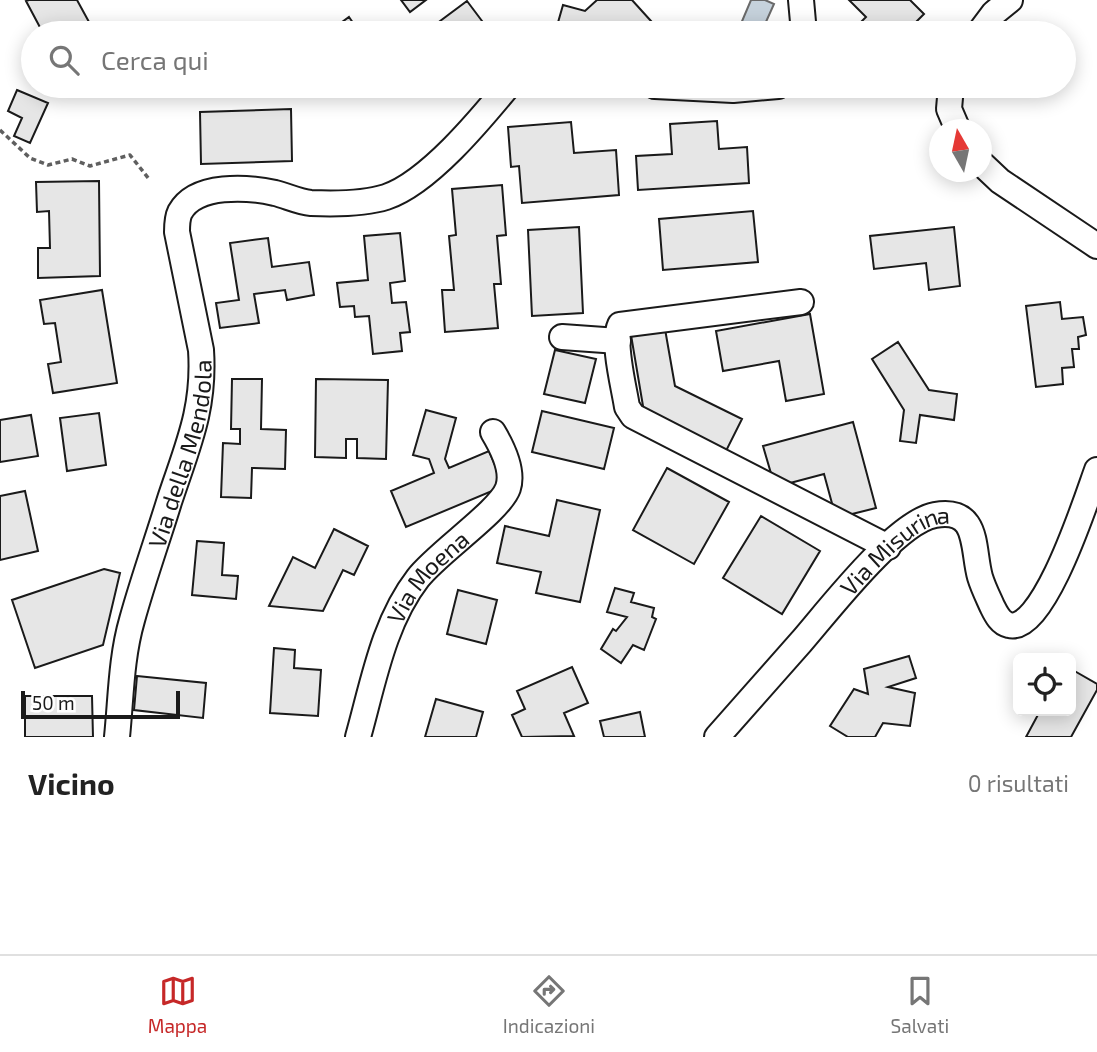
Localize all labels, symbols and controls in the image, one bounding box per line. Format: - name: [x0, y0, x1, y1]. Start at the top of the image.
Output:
- search box: [21, 21, 1076, 98]
- icon: search: [45, 41, 83, 79]
- text: Cerca qui: [101, 44, 209, 75]
- north arrow: [929, 119, 992, 182]
- street label: Via della Mendola: [141, 359, 216, 551]
- street label: Via Misurina: [833, 499, 950, 601]
- street label: Via Moena: [380, 523, 474, 627]
- map controls: [1013, 653, 1076, 716]
- button: locate: [1013, 653, 1076, 716]
- scale bar: [21, 688, 180, 720]
- text: 50 m: [32, 691, 75, 714]
- text: Vicino: [28, 765, 115, 801]
- text: 0 risultati: [968, 769, 1069, 797]
- tab: Mappa: [148, 972, 207, 1037]
- tab: Indicazioni: [503, 972, 595, 1037]
- tab: Salvati: [891, 972, 949, 1037]

